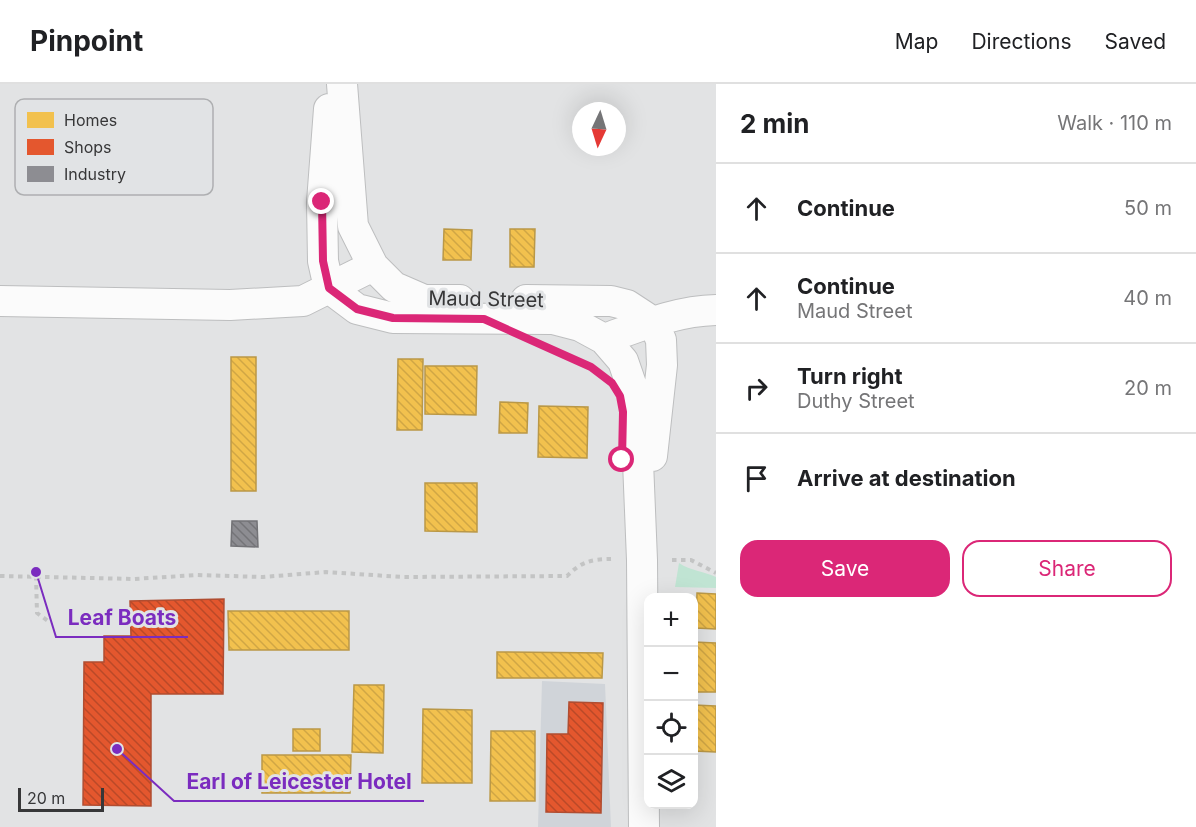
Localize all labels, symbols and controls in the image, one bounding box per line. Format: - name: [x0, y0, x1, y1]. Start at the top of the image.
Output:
- text: Pinpoint: [30, 24, 143, 58]
- text: Map: [895, 29, 938, 54]
- text: Directions: [971, 29, 1072, 54]
- text: Saved: [1105, 29, 1166, 54]
- legend: [15, 99, 213, 195]
- north arrow: [572, 102, 626, 156]
- text: 2 min: [740, 108, 810, 139]
- text: Homes: [64, 110, 117, 130]
- text: Walk · 110 m: [1057, 111, 1172, 135]
- text: Shops: [64, 137, 112, 157]
- text: Industry: [64, 164, 126, 184]
- route end: [308, 188, 334, 214]
- icon: ahead: [740, 192, 773, 225]
- text: Continue: [797, 195, 895, 221]
- text: 50 m: [1124, 196, 1172, 220]
- text: Continue: [797, 273, 895, 299]
- icon: ahead: [740, 282, 773, 315]
- street label: Maud Street: [428, 286, 544, 312]
- text: 40 m: [1123, 286, 1172, 310]
- text: Maud Street: [797, 299, 912, 323]
- text: Turn right: [797, 363, 903, 389]
- icon: right: [740, 372, 773, 405]
- text: 20 m: [1124, 376, 1172, 400]
- text: Duthy Street: [797, 389, 915, 413]
- route start: [608, 446, 634, 472]
- icon: arrive: [740, 462, 773, 495]
- text: Arrive at destination: [797, 465, 1016, 491]
- button: Save: [740, 540, 950, 597]
- button: Share: [962, 540, 1172, 597]
- map controls: [644, 593, 698, 809]
- button: +: [644, 593, 698, 647]
- callout: Leaf Boats: [56, 598, 188, 637]
- text: Leaf Boats: [68, 605, 176, 630]
- button: −: [644, 647, 698, 701]
- button: locate: [644, 701, 698, 755]
- button: layers: [644, 755, 698, 809]
- callout: Earl of Leicester Hotel: [174, 762, 424, 801]
- text: Earl of Leicester Hotel: [186, 769, 412, 794]
- scale bar: [18, 785, 104, 812]
- text: 20 m: [27, 788, 65, 808]

